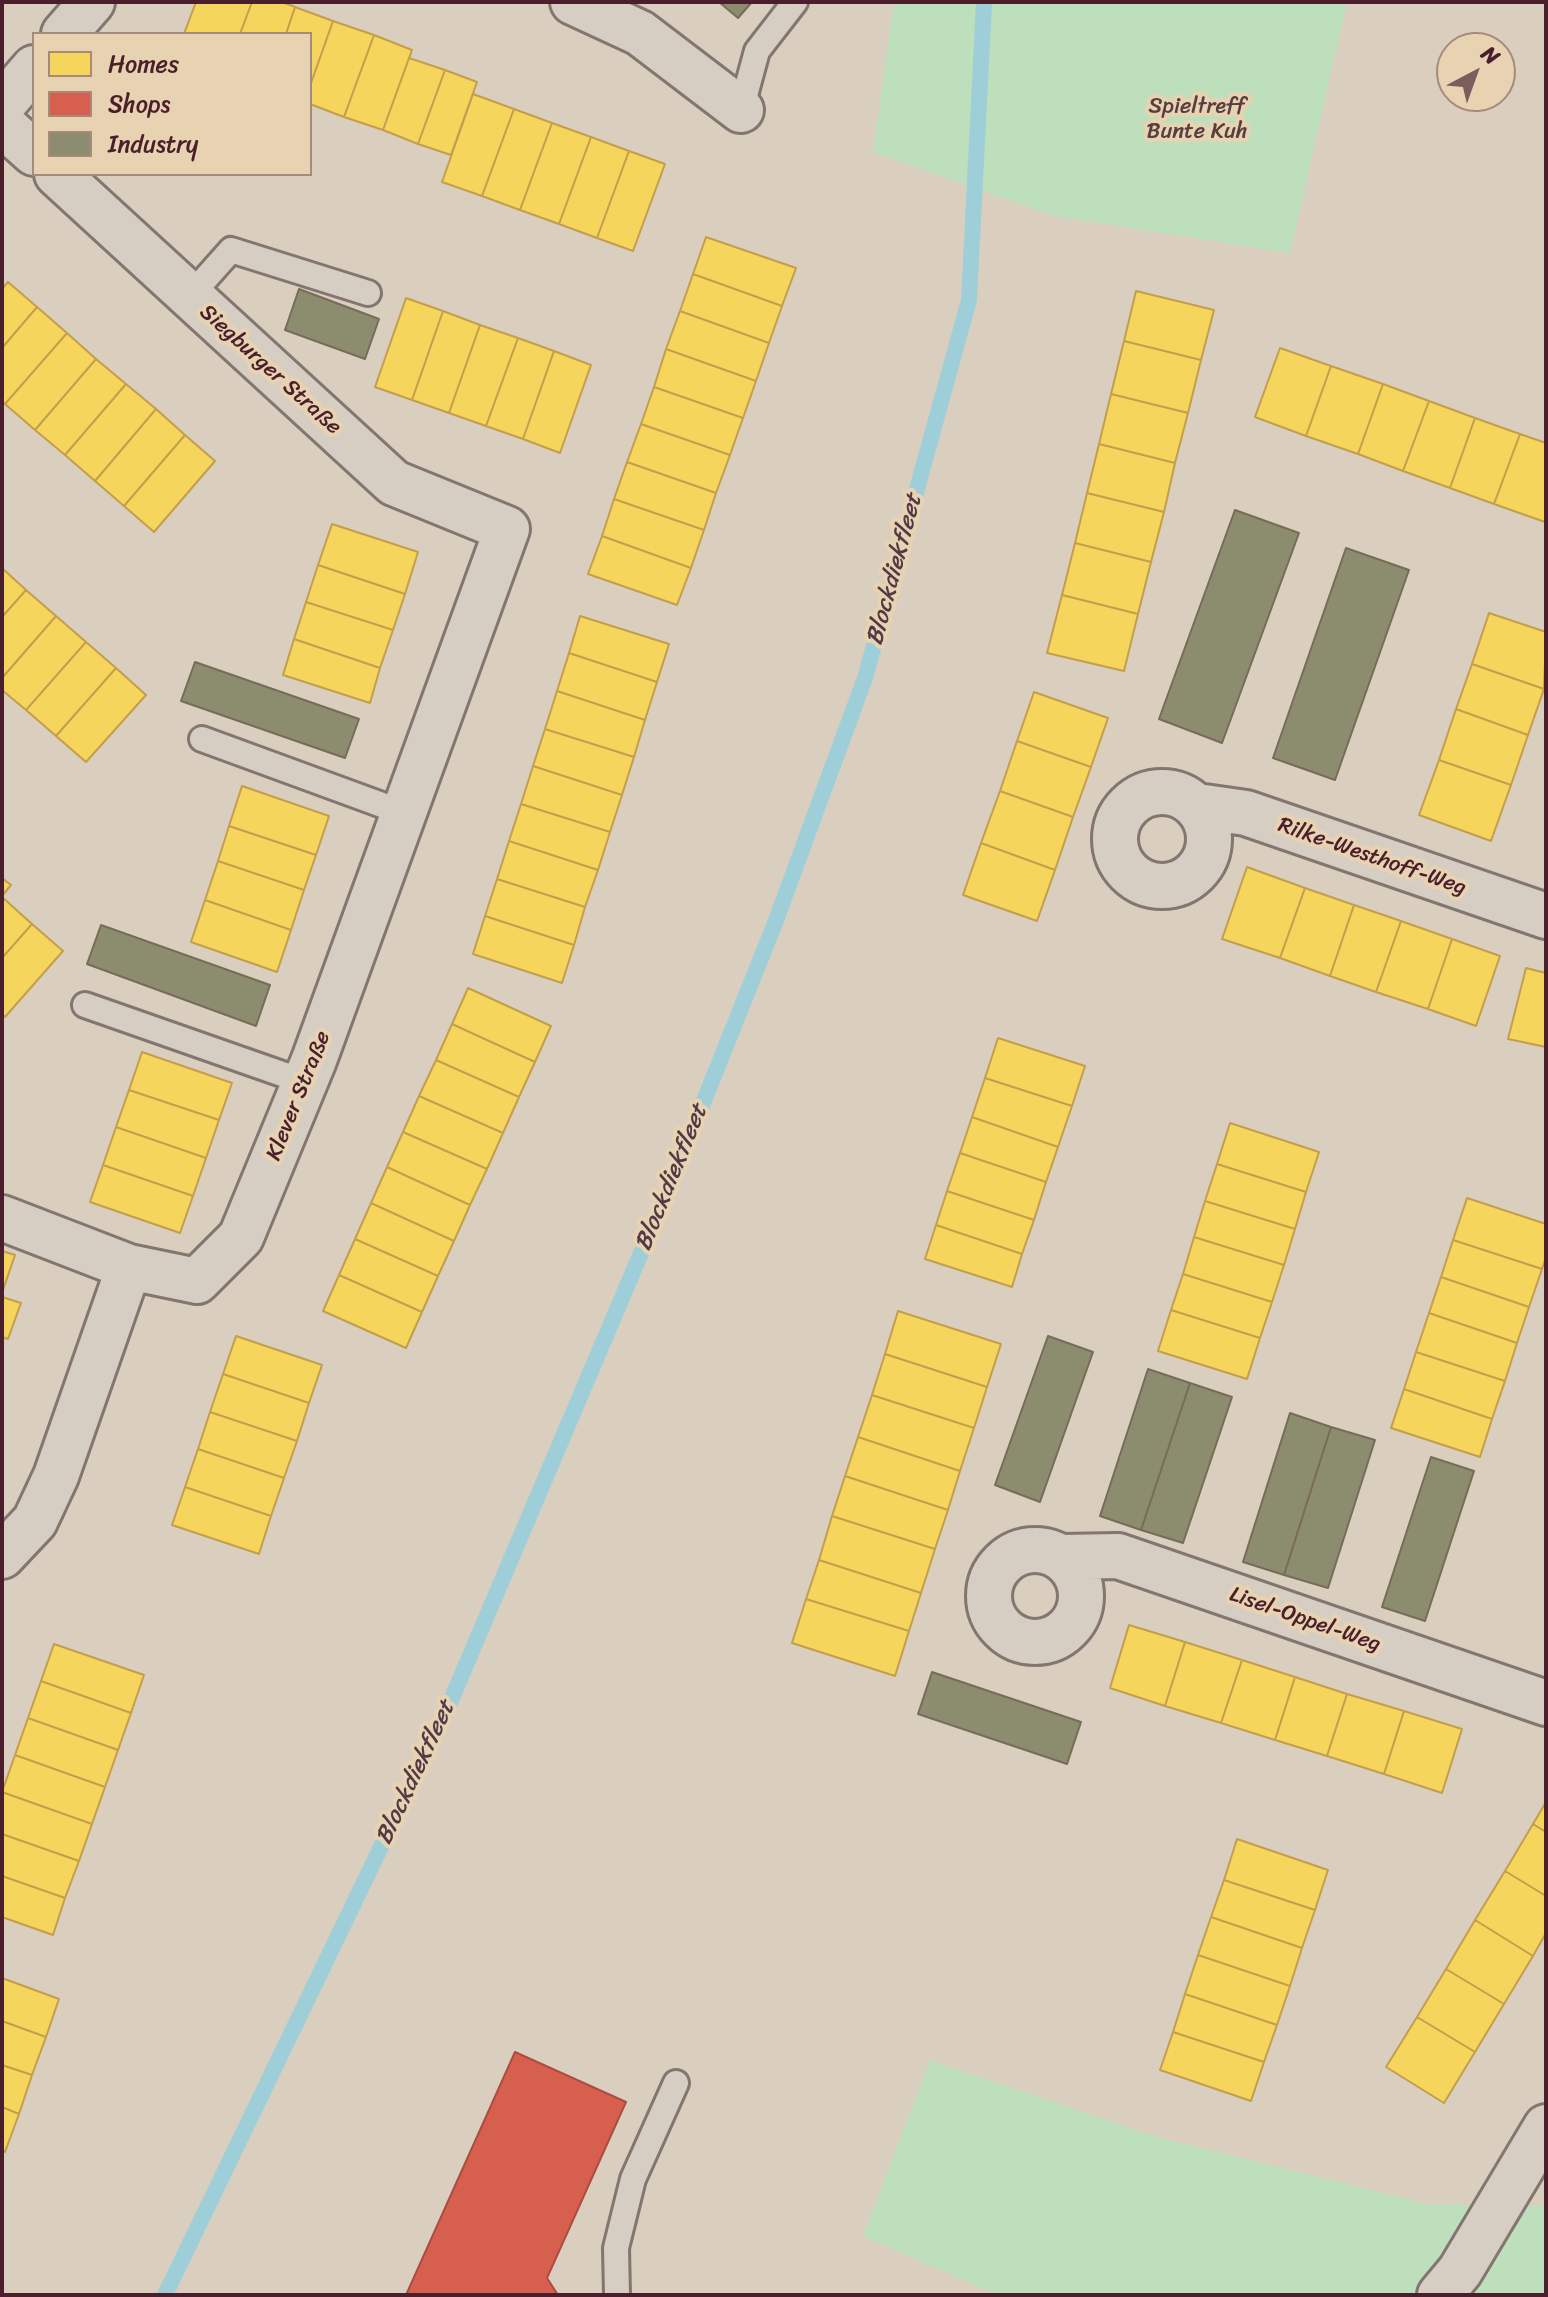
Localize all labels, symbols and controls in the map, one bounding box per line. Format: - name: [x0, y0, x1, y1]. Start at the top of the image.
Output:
- legend: [32, 32, 312, 176]
- north arrow: [1436, 32, 1516, 112]
- text: N: [1472, 35, 1509, 75]
- text: Homes: [108, 43, 179, 85]
- text: Shops: [108, 83, 170, 125]
- park label: Spieltreff Bunte Kuh: [1147, 94, 1247, 146]
- text: Industry: [108, 123, 198, 165]
- street label: Siegburger Straße: [194, 299, 346, 441]
- water label: Blockdiekfleet: [861, 491, 929, 649]
- street label: Rilke-Westhoff-Weg: [1274, 812, 1470, 902]
- street label: Klever Straße: [261, 1027, 337, 1165]
- water label: Blockdiekfleet: [630, 1101, 714, 1255]
- street label: Lisel-Oppel-Weg: [1226, 1582, 1384, 1658]
- water label: Blockdiekfleet: [370, 1697, 462, 1849]

